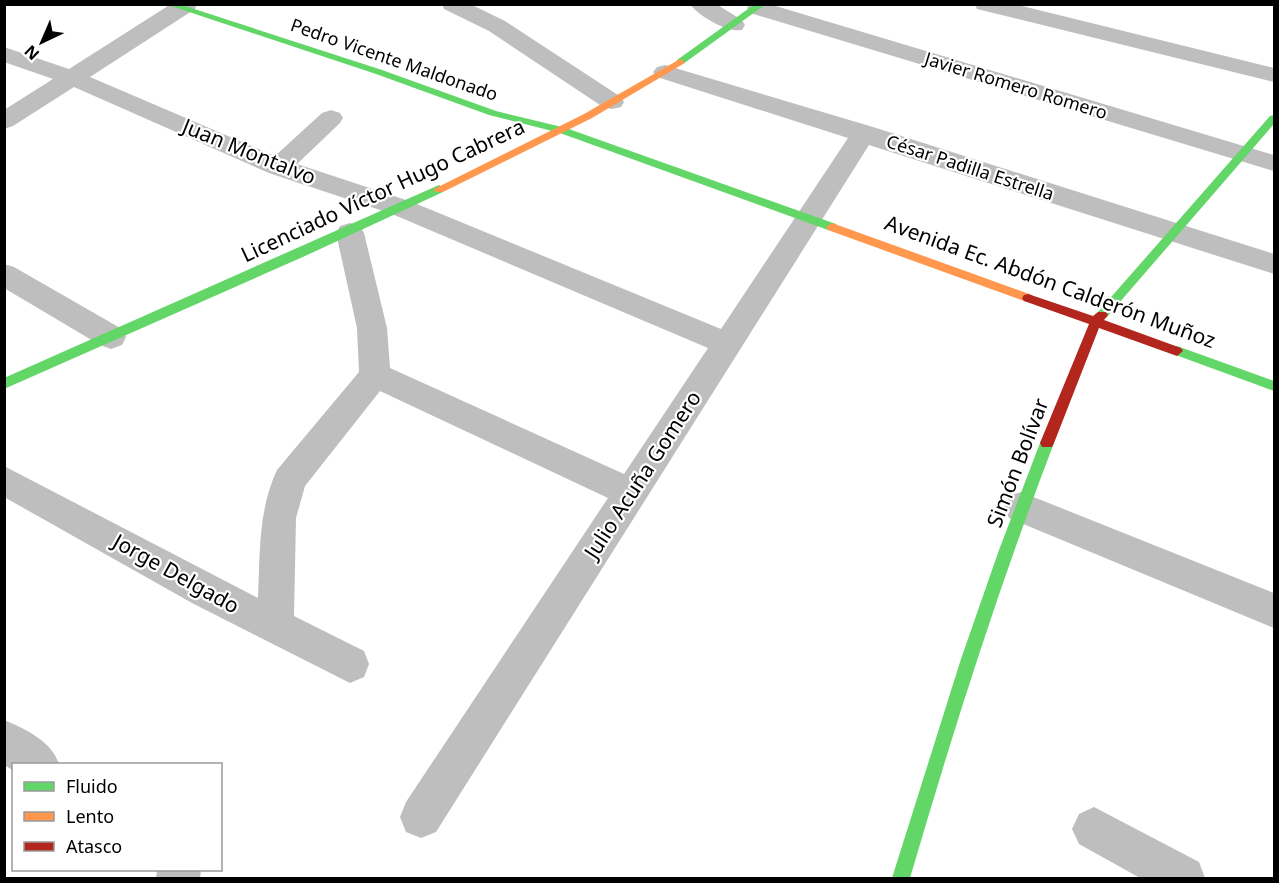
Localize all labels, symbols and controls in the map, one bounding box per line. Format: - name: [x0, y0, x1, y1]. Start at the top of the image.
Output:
- north arrow: [12, 12, 72, 72]
- street label: Pedro Vicente Maldonado: [288, 12, 501, 106]
- text: N: [19, 40, 44, 65]
- street label: Javier Romero Romero: [920, 45, 1111, 124]
- street label: Juan Montalvo: [177, 111, 320, 191]
- street label: Licenciado Víctor Hugo Cabrera: [236, 112, 529, 268]
- street label: César Padilla Estrella: [883, 129, 1057, 205]
- street label: Avenida Ec. Abdón Calderón Muñoz: [881, 208, 1220, 354]
- street label: Julio Acuña Gomero: [576, 385, 707, 565]
- street label: Simón Bolívar: [980, 394, 1055, 531]
- street label: Jorge Delgado: [107, 526, 245, 619]
- legend: [12, 763, 222, 871]
- text: Fluido: [66, 774, 118, 798]
- text: Lento: [66, 804, 114, 828]
- text: Atasco: [66, 834, 122, 858]

